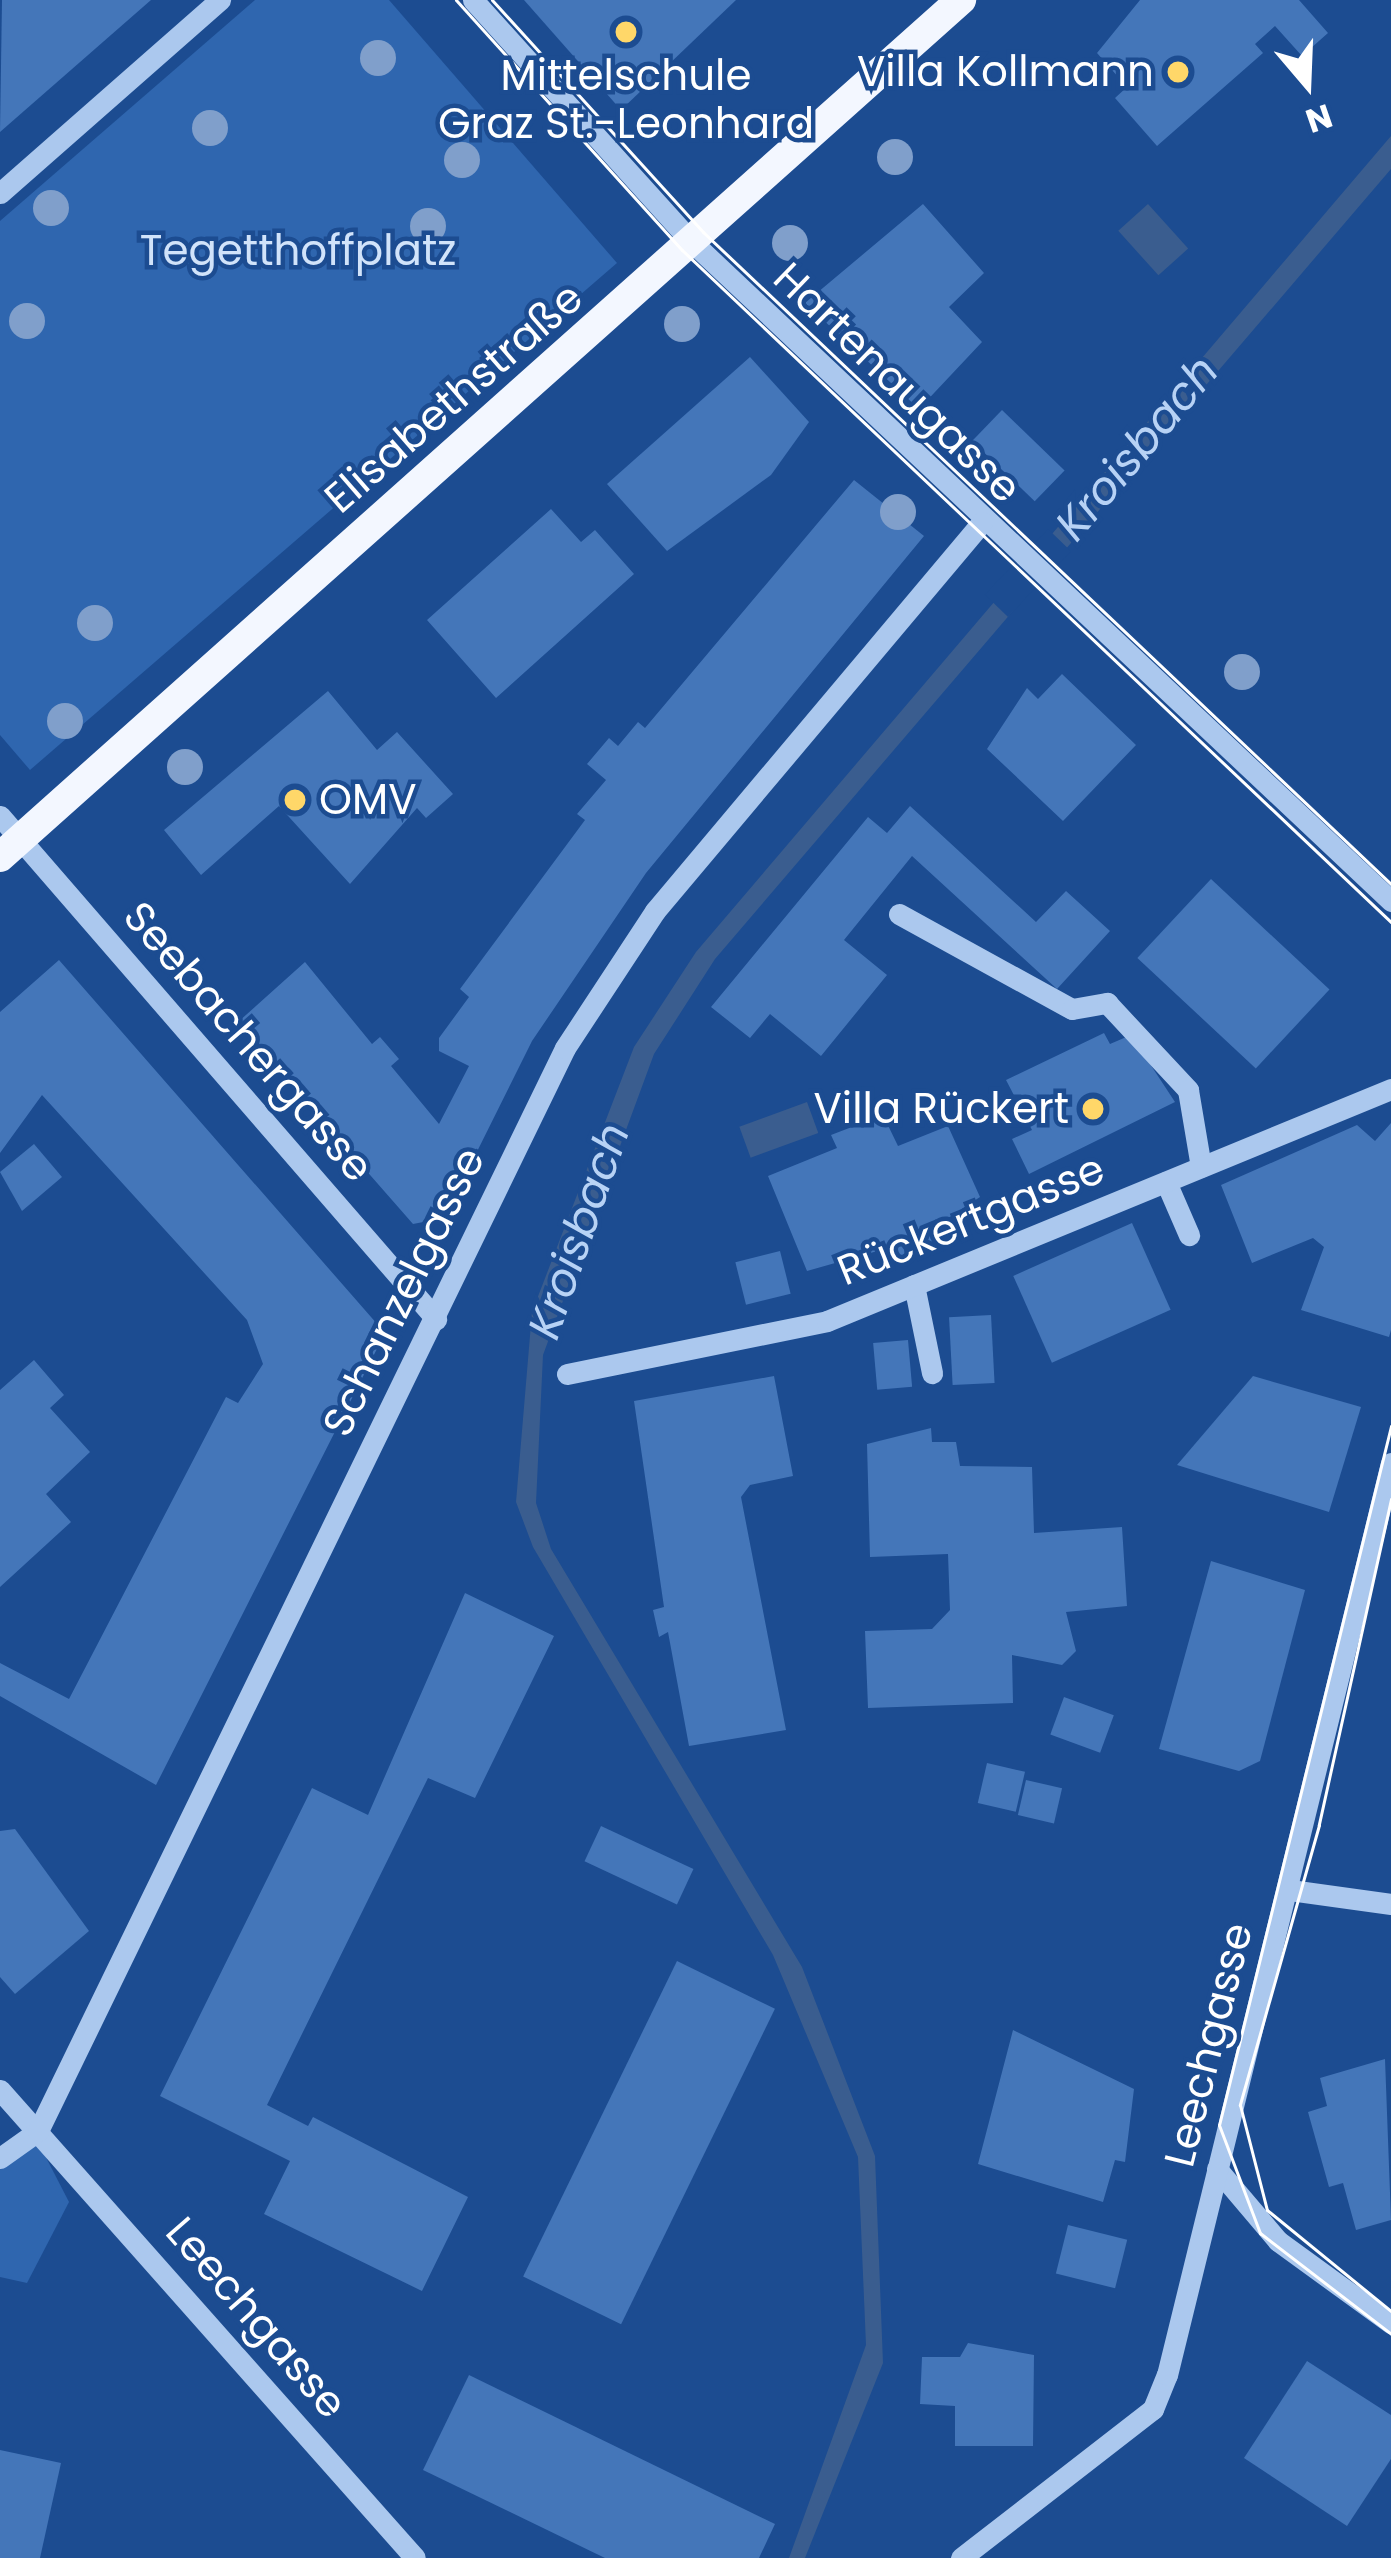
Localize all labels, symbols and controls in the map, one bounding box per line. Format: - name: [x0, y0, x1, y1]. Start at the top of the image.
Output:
- marker: Mittelschule Graz St.-Leonhard: [613, 19, 639, 45]
- north arrow: [1247, 24, 1367, 144]
- place label: Villa Kollmann: [857, 47, 1154, 97]
- place label: Mittelschule Graz St.-Leonhard: [438, 51, 814, 150]
- marker: Villa Kollmann: [1165, 59, 1191, 85]
- text: N: [1300, 92, 1338, 145]
- park label: Tegetthoffplatz: [140, 226, 456, 276]
- street label: Hartenaugasse: [763, 253, 1031, 513]
- street label: Elisabethstraße: [315, 272, 593, 524]
- water label: Kroisbach: [1044, 345, 1230, 551]
- place label: OMV: [319, 775, 417, 825]
- marker: OMV: [282, 787, 308, 813]
- street label: Seebachergasse: [113, 892, 383, 1192]
- place label: Villa Rückert: [813, 1084, 1069, 1134]
- marker: Villa Rückert: [1080, 1096, 1106, 1122]
- water label: Kroisbach: [517, 1116, 641, 1346]
- street label: Schanzelgasse: [312, 1140, 496, 1444]
- street label: Rückertgasse: [830, 1144, 1112, 1296]
- street label: Leechgasse: [1154, 1918, 1264, 2172]
- street label: Leechgasse: [155, 2207, 357, 2429]

